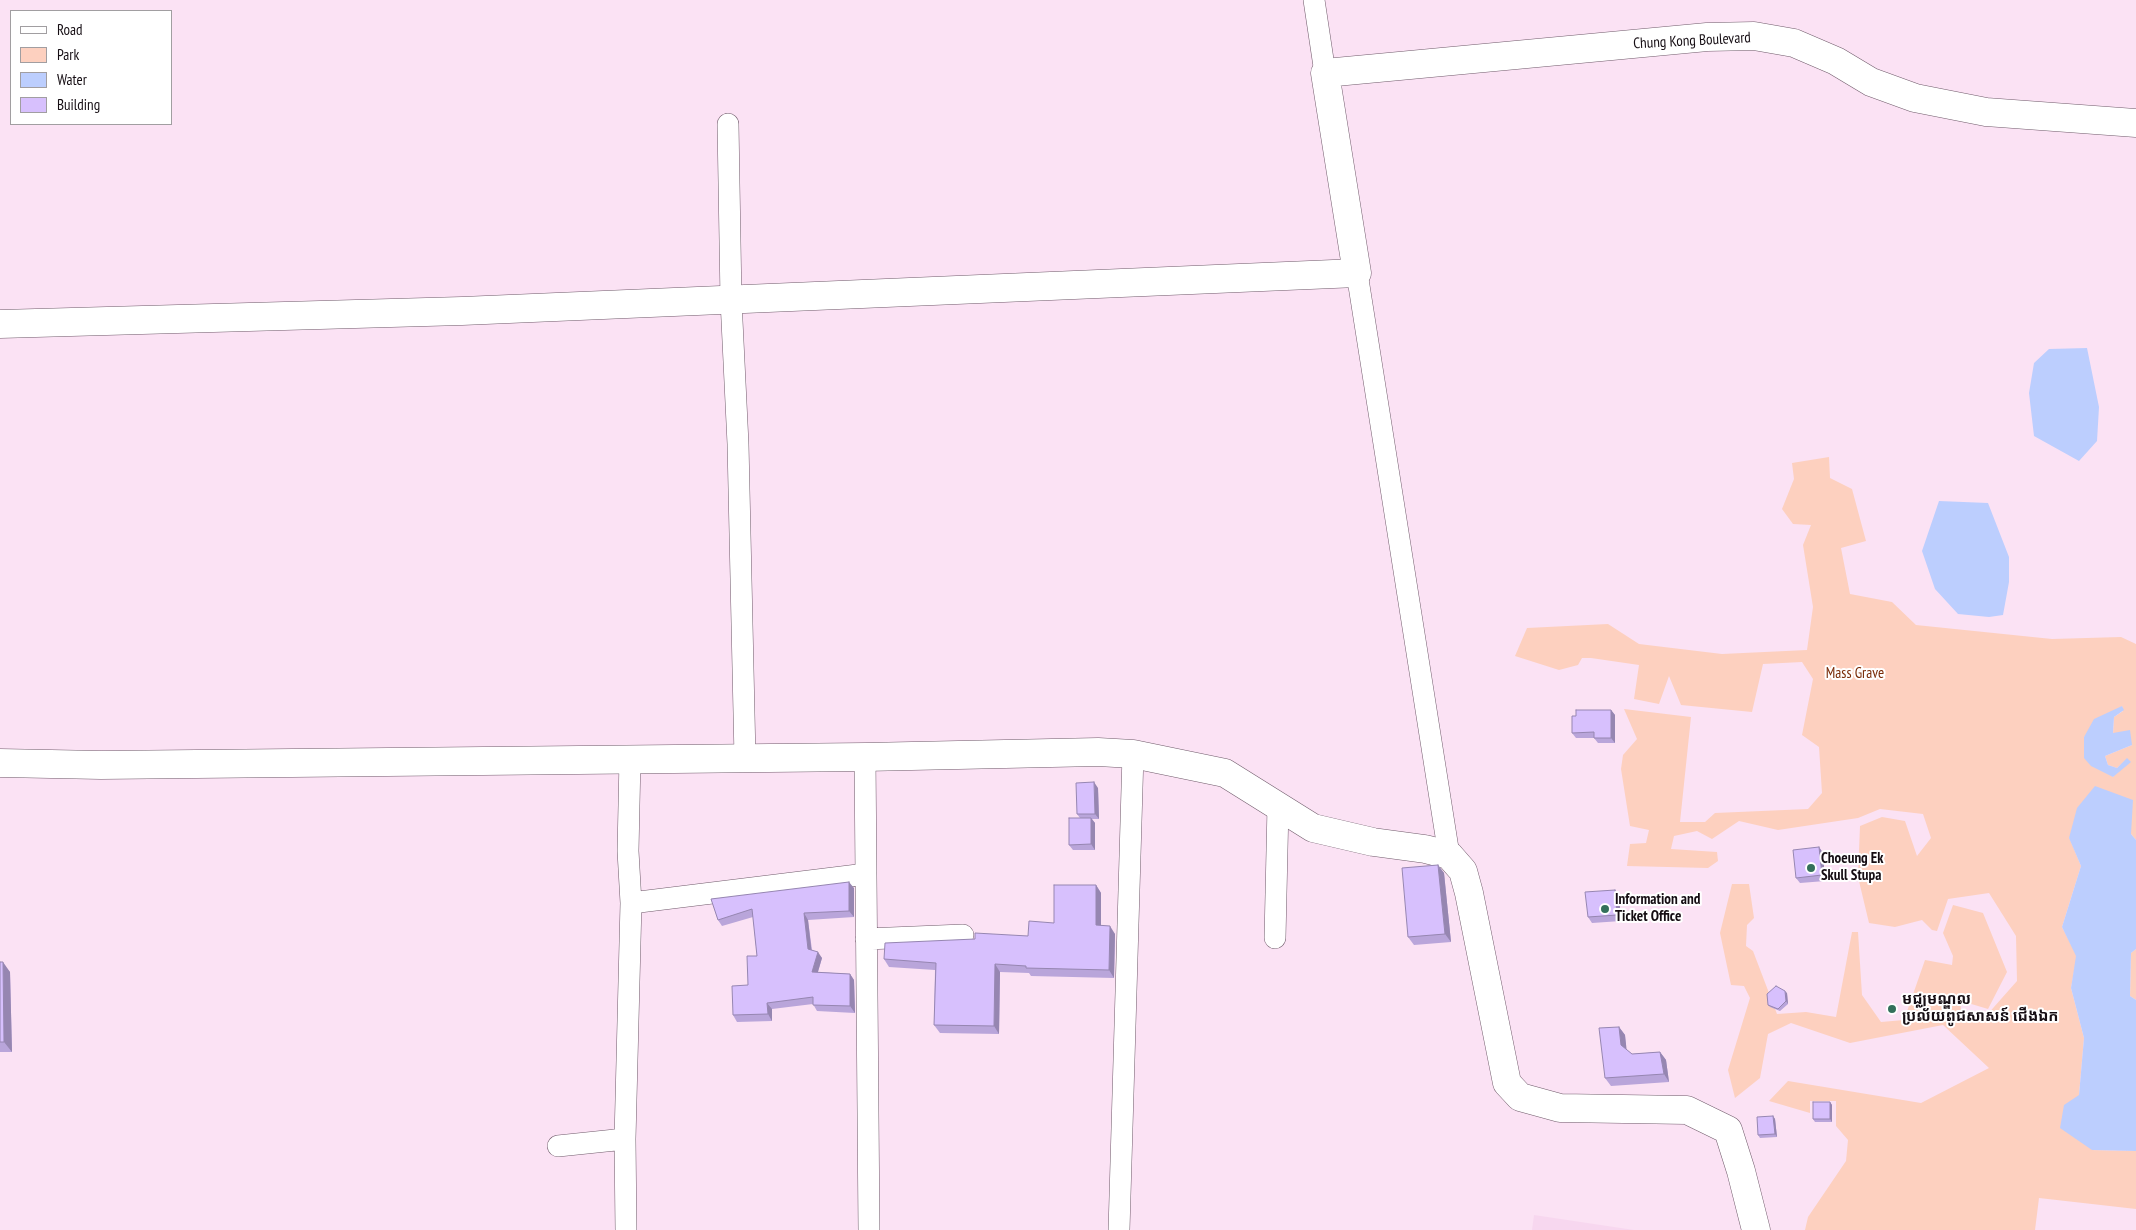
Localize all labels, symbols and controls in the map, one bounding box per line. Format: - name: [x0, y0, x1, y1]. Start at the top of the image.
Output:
- legend: [10, 10, 172, 125]
- text: Road: [57, 20, 83, 39]
- street label: Chung Kong Boulevard: [1633, 29, 1751, 53]
- text: Park: [57, 45, 79, 64]
- text: Water: [57, 70, 87, 89]
- text: Building: [57, 95, 100, 114]
- park label: Mass Grave: [1826, 665, 1884, 683]
- place label: Choeung Ek Skull Stupa: [1821, 850, 1883, 885]
- marker: Choeung Ek Skull Stupa: [1805, 862, 1817, 874]
- place label: Information and Ticket Office: [1615, 891, 1700, 926]
- marker: Information and Ticket Office: [1599, 903, 1611, 915]
- place label: មជ្ឈមណ្ឌល ប្រល័យពូជសាសន៍ ជើងឯក: [1902, 991, 2059, 1026]
- marker: មជ្ឈមណ្ឌល ប្រល័យពូជសាសន៍ ជើងឯក: [1886, 1003, 1898, 1015]

